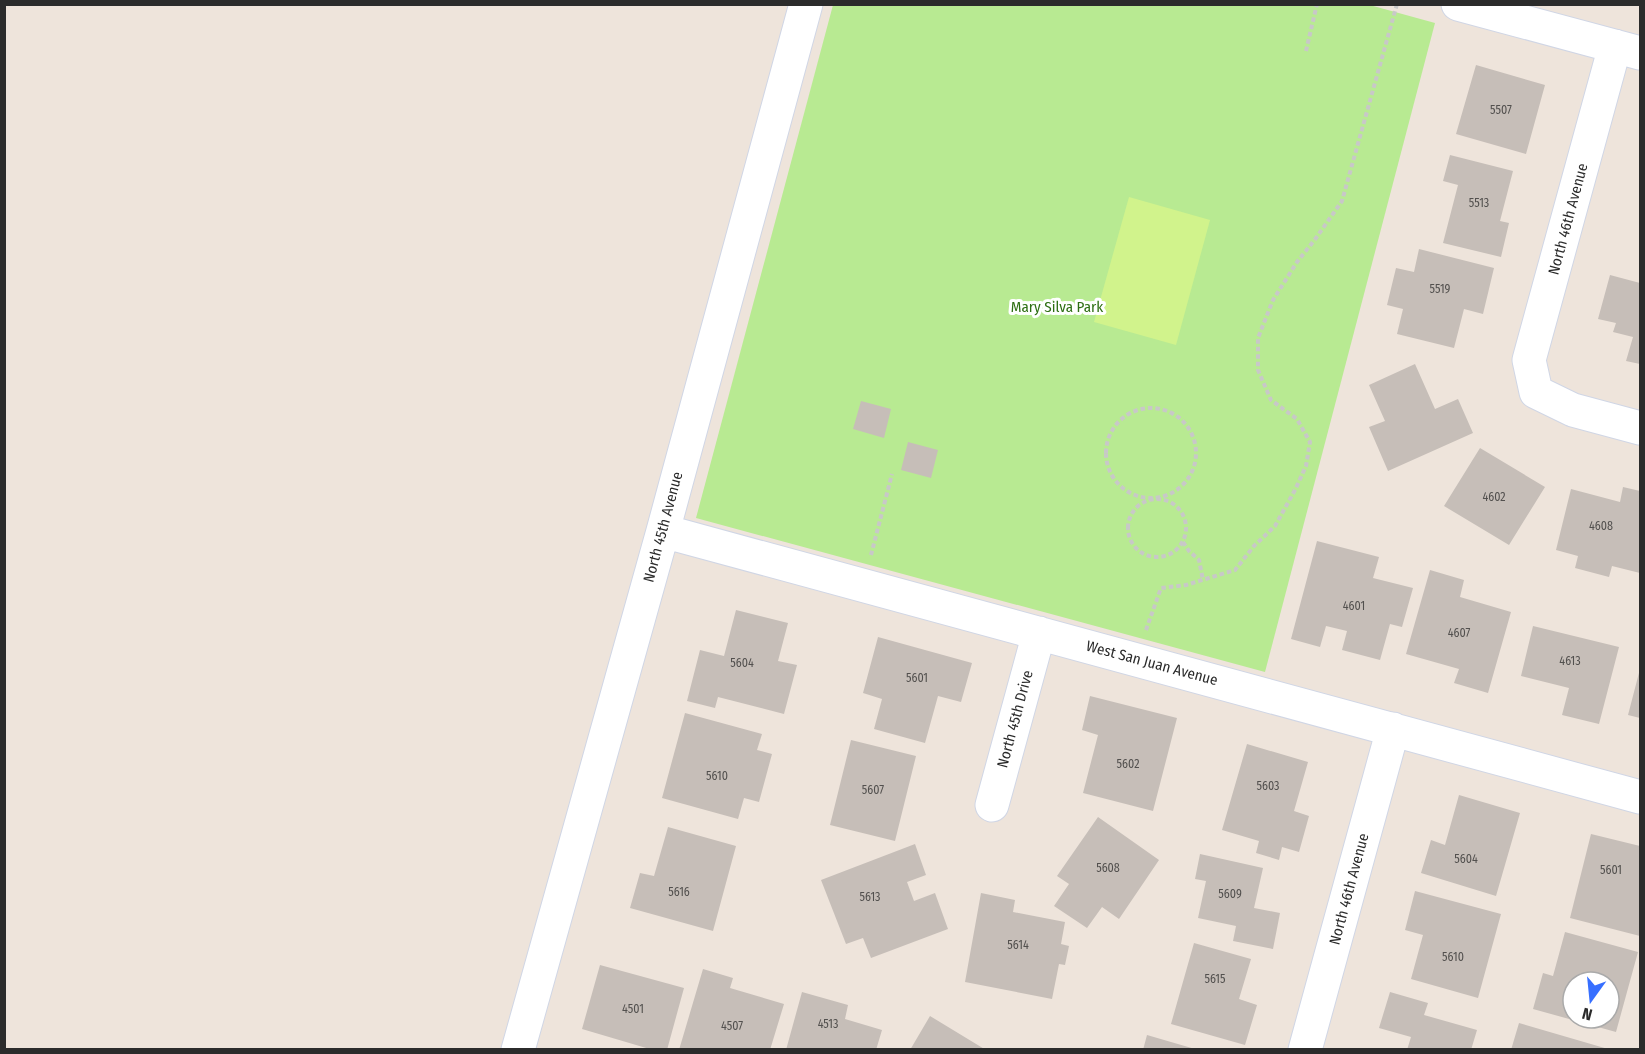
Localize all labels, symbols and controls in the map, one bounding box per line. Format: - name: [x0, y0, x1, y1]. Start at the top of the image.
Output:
- house number: 5507: [1490, 103, 1512, 117]
- street label: North 46th Avenue: [1544, 161, 1592, 277]
- house number: 5513: [1469, 196, 1489, 210]
- house number: 5519: [1430, 282, 1451, 296]
- park label: Mary Silva Park: [1011, 298, 1103, 316]
- street label: North 45th Avenue: [640, 470, 686, 584]
- house number: 4602: [1482, 490, 1506, 504]
- house number: 4608: [1589, 519, 1613, 533]
- house number: 4601: [1343, 599, 1365, 613]
- house number: 4607: [1448, 626, 1470, 640]
- street label: West San Juan Avenue: [1084, 637, 1220, 689]
- house number: 4613: [1559, 654, 1581, 668]
- house number: 5604: [730, 656, 754, 670]
- street label: North 45th Drive: [993, 668, 1037, 770]
- house number: 5601: [906, 671, 928, 685]
- house number: 5602: [1117, 757, 1139, 771]
- house number: 5610: [706, 769, 728, 783]
- house number: 5603: [1256, 779, 1280, 793]
- house number: 5607: [862, 783, 884, 797]
- street label: North 46th Avenue: [1325, 831, 1373, 947]
- house number: 5604: [1454, 852, 1478, 866]
- house number: 5608: [1096, 861, 1120, 875]
- house number: 5601: [1600, 863, 1622, 877]
- house number: 5616: [668, 885, 690, 899]
- house number: 5609: [1218, 887, 1242, 901]
- house number: 5613: [859, 890, 881, 904]
- house number: 5614: [1007, 938, 1029, 952]
- house number: 5610: [1442, 950, 1464, 964]
- north arrow: [1561, 970, 1621, 1030]
- house number: 5615: [1204, 972, 1226, 986]
- house number: 4501: [622, 1002, 644, 1016]
- text: N: [1580, 1004, 1594, 1024]
- house number: 4513: [818, 1017, 838, 1031]
- house number: 4507: [721, 1019, 743, 1033]

